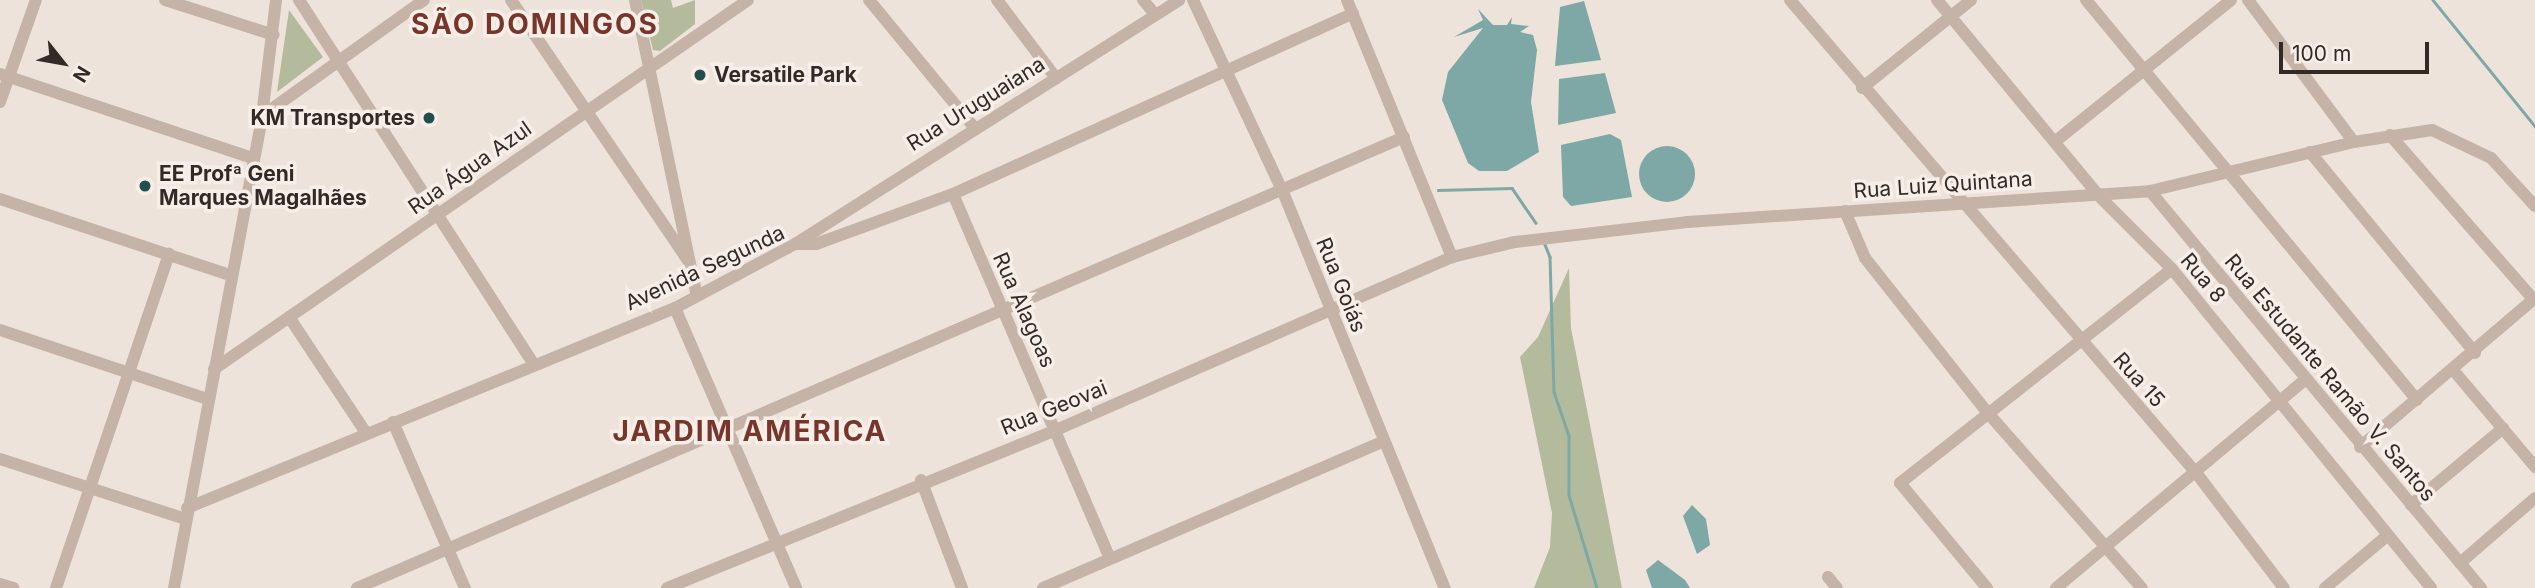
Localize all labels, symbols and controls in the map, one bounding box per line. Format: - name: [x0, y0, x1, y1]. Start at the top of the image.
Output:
- district label: SÃO DOMINGOS: [413, 7, 657, 41]
- north arrow: [28, 28, 98, 98]
- scale bar: [2283, 28, 2434, 72]
- text: 100 m: [2292, 41, 2351, 66]
- street label: Rua Uruguaiana: [902, 52, 1050, 156]
- text: N: [68, 62, 95, 86]
- place label: Versatile Park: [714, 62, 857, 88]
- marker: Versatile Park: [692, 67, 708, 83]
- place label: KM Transportes: [250, 105, 415, 131]
- marker: KM Transportes: [421, 110, 437, 126]
- street label: Rua Água Azul: [404, 116, 536, 220]
- place label: EE Profª Geni Marques Magalhães: [159, 161, 367, 211]
- street label: Rua Luiz Quintana: [1853, 166, 2033, 204]
- marker: EE Profª Geni Marques Magalhães: [137, 178, 153, 194]
- street label: Avenida Segunda: [621, 220, 789, 316]
- street label: Rua Goiás: [1311, 234, 1371, 336]
- street label: Rua Alagoas: [987, 248, 1061, 372]
- street label: Rua 8: [2175, 248, 2231, 308]
- street label: Rua Estudante Ramão V. Santos: [2219, 249, 2441, 507]
- street label: Rua 15: [2108, 347, 2170, 413]
- street label: Rua Geovai: [997, 375, 1111, 441]
- district label: JARDIM AMÉRICA: [614, 414, 886, 448]

